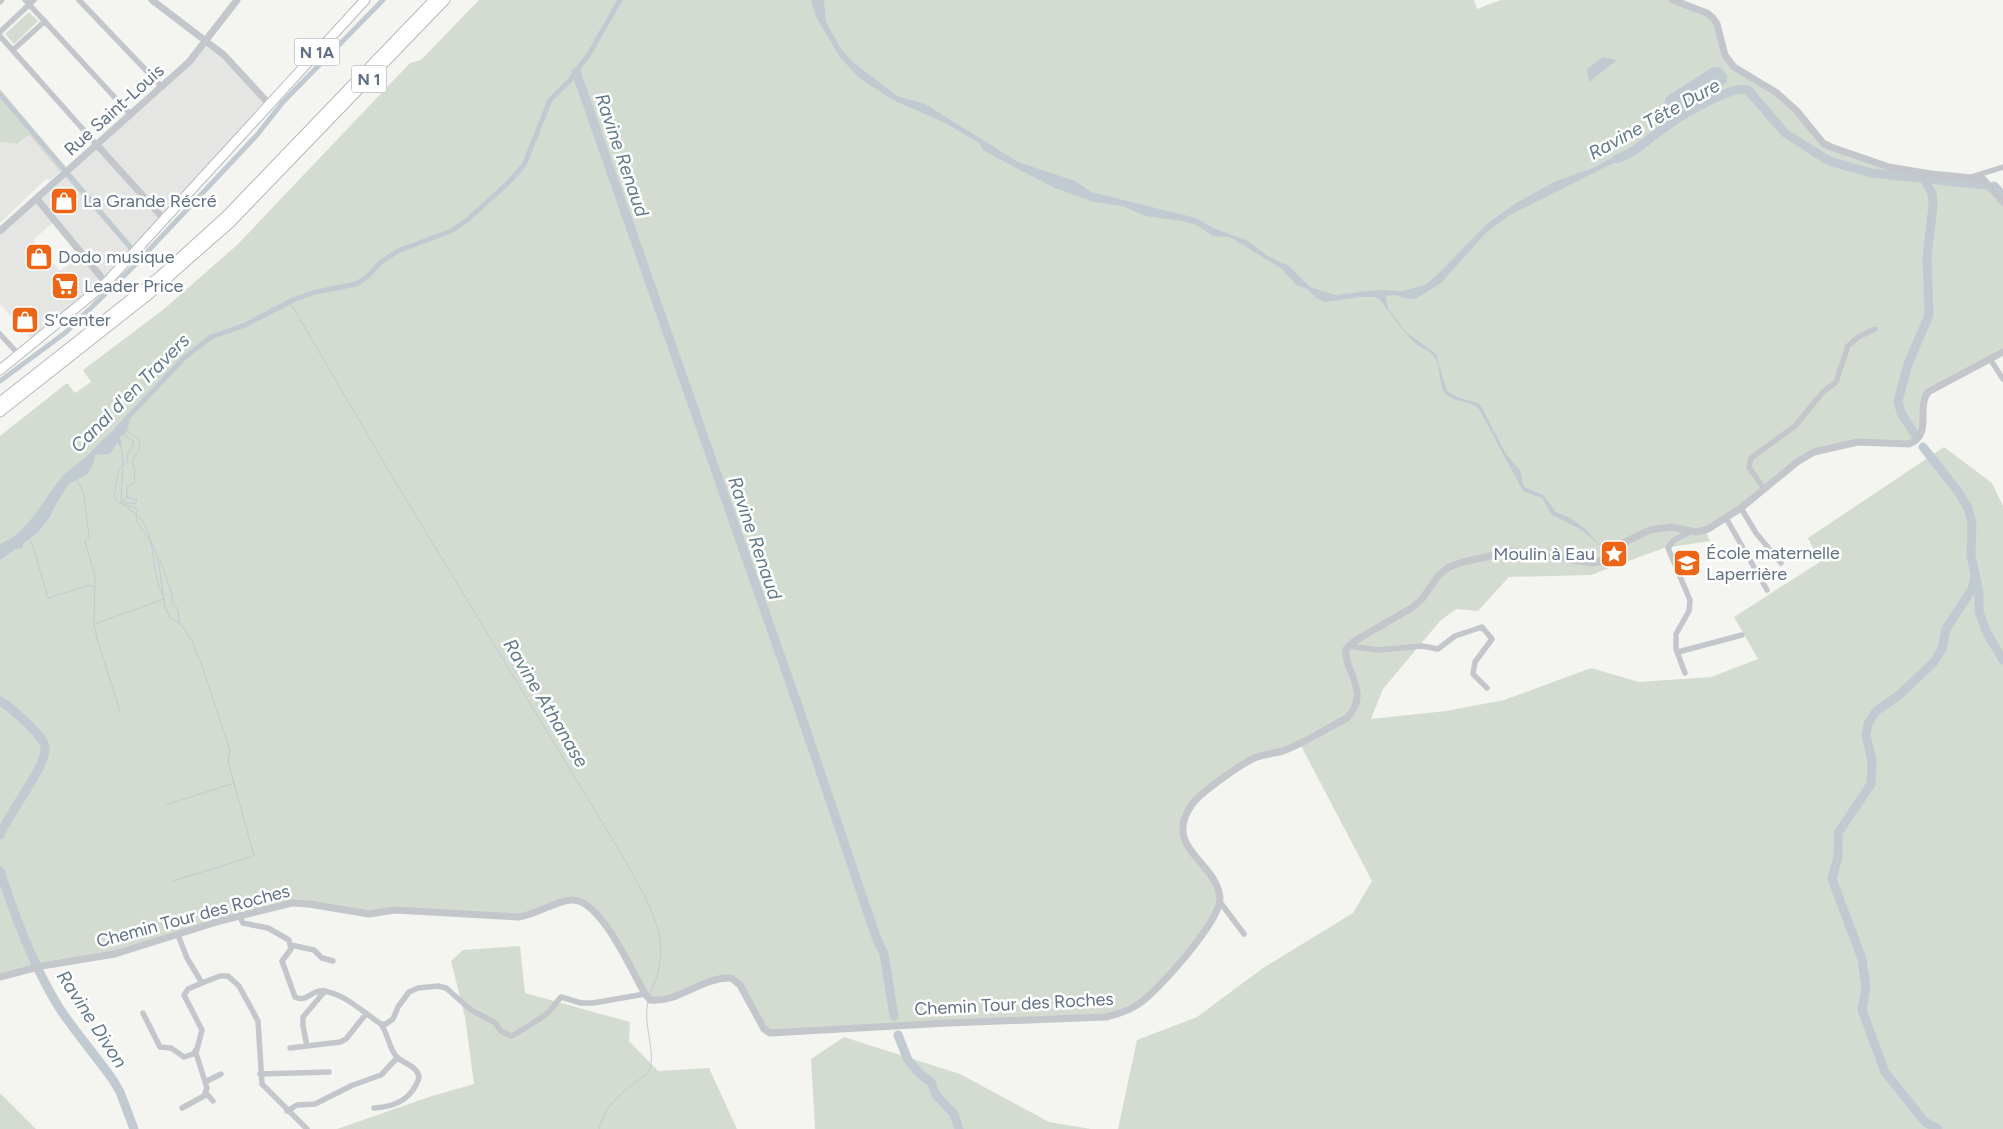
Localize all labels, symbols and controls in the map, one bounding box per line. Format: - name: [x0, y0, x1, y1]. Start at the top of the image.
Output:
- road number: N 1A: [294, 38, 340, 66]
- street label: Rue Saint-Louis: [60, 59, 168, 161]
- road number: N 1: [352, 66, 386, 92]
- water label: Ravine Tête Dure: [1584, 73, 1724, 165]
- water label: Ravine Renaud: [590, 90, 654, 220]
- shop icon: La Grande Récré: [49, 186, 79, 216]
- place label: La Grande Récré: [83, 190, 217, 212]
- shop icon: Dodo musique: [24, 242, 54, 272]
- place label: Dodo musique: [58, 246, 175, 268]
- supermarket icon: Leader Price: [50, 271, 80, 301]
- place label: Leader Price: [84, 275, 184, 297]
- shop icon: S'center: [10, 305, 40, 335]
- place label: S'center: [44, 309, 111, 331]
- water label: Canal d'en Travers: [66, 329, 194, 457]
- water label: Ravine Renaud: [723, 473, 787, 603]
- place icon: Moulin à Eau: [1599, 539, 1629, 569]
- place label: École maternelle Laperrière: [1706, 542, 1840, 585]
- place label: Moulin à Eau: [1493, 543, 1595, 565]
- school or university icon: École maternelle Laperrière: [1672, 548, 1702, 578]
- water label: Ravine Athanase: [498, 634, 594, 772]
- street label: Chemin Tour des Roches: [94, 880, 292, 952]
- water label: Ravine Divon: [52, 966, 132, 1073]
- street label: Chemin Tour des Roches: [914, 988, 1114, 1020]

